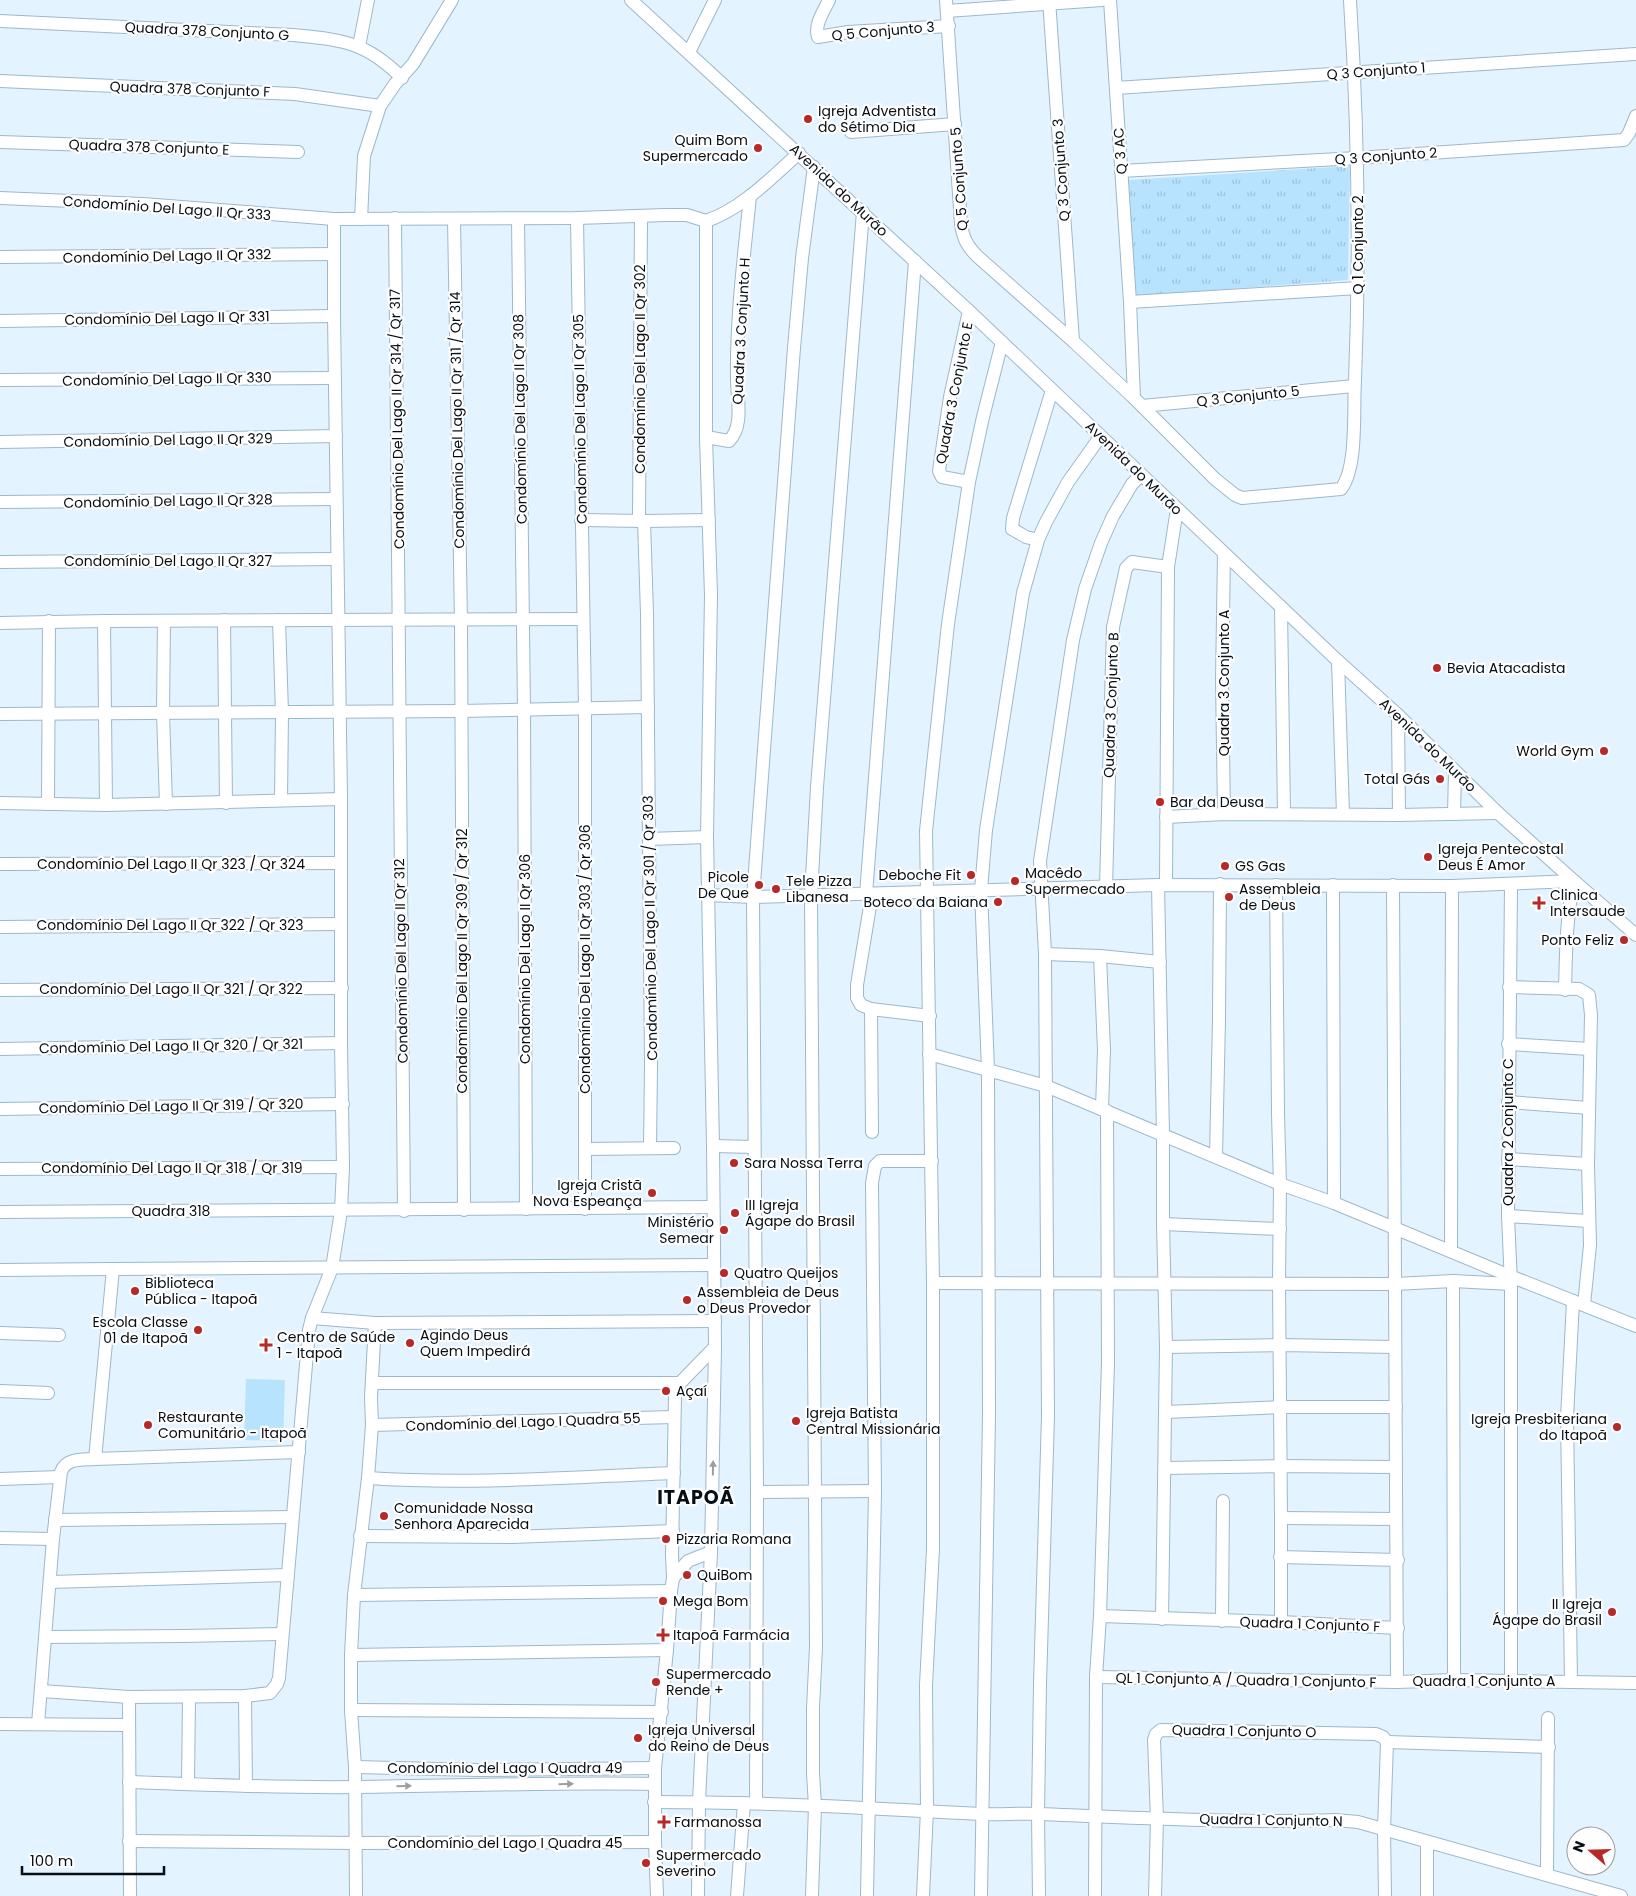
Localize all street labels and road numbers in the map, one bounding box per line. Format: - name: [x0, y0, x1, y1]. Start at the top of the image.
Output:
- street label: Quadra 378 Conjunto G: [124, 17, 290, 45]
- street label: Q 5 Conjunto 3: [831, 17, 935, 45]
- street label: Q 3 Conjunto 1: [1326, 58, 1426, 84]
- street label: Quadra 378 Conjunto F: [109, 76, 271, 102]
- street label: Q 3 Conjunto 3: [1047, 118, 1075, 222]
- street label: Q 5 Conjunto 5: [945, 126, 973, 232]
- street label: Q 3 AC: [1108, 127, 1132, 175]
- street label: Quadra 378 Conjunto E: [68, 134, 230, 160]
- street label: Avenida do Murão: [785, 139, 893, 241]
- street label: Q 3 Conjunto 2: [1334, 142, 1438, 170]
- street label: Condomínio Del Lago II Qr 333: [62, 191, 272, 225]
- street label: Q 1 Conjunto 2: [1348, 196, 1368, 294]
- street label: Condomínio Del Lago II Qr 332: [62, 244, 272, 268]
- street label: Quadra 3 Conjunto H: [727, 257, 755, 405]
- street label: Condomínio Del Lago II Qr 302: [630, 264, 650, 474]
- street label: Condomínio Del Lago II Qr 314 / Qr 317: [385, 288, 409, 549]
- street label: Condomínio Del Lago II Qr 311 / Qr 314: [445, 291, 469, 549]
- street label: Condomínio Del Lago II Qr 331: [64, 306, 270, 330]
- street label: Condomínio Del Lago II Qr 308: [508, 314, 532, 524]
- street label: Condomínio Del Lago II Qr 305: [568, 314, 592, 524]
- street label: Quadra 3 Conjunto E: [930, 320, 978, 466]
- street label: Condomínio Del Lago II Qr 330: [62, 367, 272, 391]
- street label: Q 3 Conjunto 5: [1196, 381, 1300, 411]
- street label: Avenida do Murão: [1081, 416, 1187, 520]
- street label: Condomínio Del Lago II Qr 329: [63, 428, 273, 452]
- street label: Condomínio Del Lago II Qr 328: [63, 489, 273, 513]
- street label: Condomínio Del Lago II Qr 327: [64, 551, 272, 571]
- street label: Quadra 3 Conjunto A: [1214, 610, 1234, 756]
- street label: Quadra 3 Conjunto B: [1098, 632, 1124, 778]
- street label: Avenida do Murão: [1375, 693, 1481, 797]
- street label: Condomínio Del Lago II Qr 301 / Qr 303: [638, 795, 662, 1061]
- street label: Condomínio Del Lago II Qr 303 / Qr 306: [575, 824, 595, 1094]
- street label: Condomínio Del Lago II Qr 309 / Qr 312: [452, 829, 472, 1093]
- street label: Condomínio Del Lago II Qr 323 / Qr 324: [37, 854, 305, 874]
- street label: Condomínio Del Lago II Qr 306: [515, 854, 535, 1064]
- street label: Condomínio Del Lago II Qr 312: [389, 858, 413, 1064]
- street label: Condomínio Del Lago II Qr 322 / Qr 323: [36, 915, 304, 935]
- street label: Condomínio Del Lago II Qr 321 / Qr 322: [39, 979, 303, 999]
- street label: Condomínio Del Lago II Qr 320 / Qr 321: [39, 1034, 303, 1058]
- street label: Quadra 2 Conjunto C: [1498, 1058, 1518, 1206]
- street label: Condomínio Del Lago II Qr 319 / Qr 320: [38, 1094, 304, 1118]
- street label: Condomínio Del Lago II Qr 318 / Qr 319: [41, 1158, 303, 1178]
- street label: Quadra 318: [132, 1201, 211, 1221]
- street label: Condomínio del Lago I Quadra 55: [405, 1408, 641, 1436]
- street label: Quadra 1 Conjunto F: [1239, 1612, 1381, 1636]
- street label: QL 1 Conjunto A / Quadra 1 Conjunto F: [1115, 1668, 1377, 1692]
- street label: Quadra 1 Conjunto A: [1413, 1671, 1555, 1691]
- street label: Quadra 1 Conjunto O: [1172, 1720, 1316, 1742]
- street label: Condomínio del Lago I Quadra 49: [387, 1758, 623, 1778]
- street label: Quadra 1 Conjunto N: [1199, 1809, 1343, 1831]
- street label: Condomínio del Lago I Quadra 45: [387, 1833, 623, 1853]

